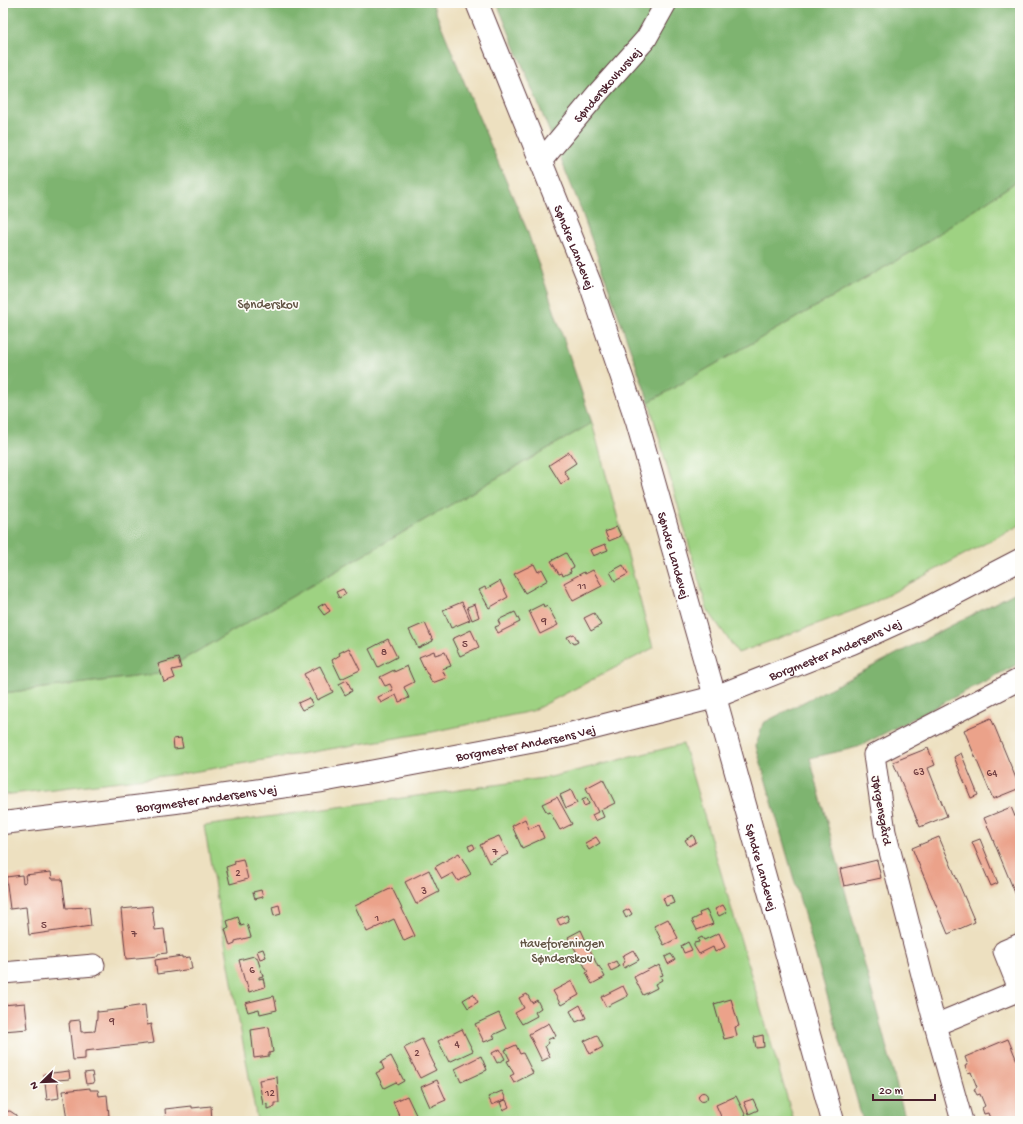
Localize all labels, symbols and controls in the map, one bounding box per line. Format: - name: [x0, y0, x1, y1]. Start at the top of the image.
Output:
- street label: Sønderskovhusvej: [571, 45, 645, 126]
- street label: Søndre Landevej: [549, 203, 597, 292]
- park label: Sønderskov: [238, 298, 299, 313]
- street label: Søndre Landevej: [653, 511, 692, 601]
- house number: 11: [577, 581, 586, 593]
- house number: 9: [540, 616, 547, 628]
- street label: Borgmester Andersens Vej: [766, 617, 904, 685]
- house number: 5: [462, 639, 468, 651]
- house number: 8: [381, 647, 387, 659]
- street label: Borgmester Andersens Vej: [454, 723, 597, 766]
- house number: 63: [913, 767, 925, 779]
- house number: 64: [987, 768, 998, 780]
- street label: Jørgensgård: [867, 775, 894, 848]
- street label: Borgmester Andersens Vej: [134, 783, 278, 817]
- street label: Søndre Landevej: [741, 822, 779, 913]
- house number: 7: [491, 847, 498, 859]
- house number: 2: [235, 868, 241, 880]
- house number: 3: [420, 886, 427, 898]
- house number: 1: [374, 913, 379, 925]
- house number: 5: [41, 920, 47, 932]
- house number: 7: [130, 929, 137, 941]
- park label: Haveforeningen Sønderskov: [520, 937, 605, 967]
- house number: 6: [249, 965, 255, 977]
- house number: 9: [108, 1016, 115, 1028]
- house number: 4: [454, 1039, 460, 1051]
- house number: 2: [414, 1048, 420, 1060]
- north arrow: [22, 1062, 62, 1102]
- scale bar: [873, 1076, 935, 1102]
- text: N: [28, 1079, 42, 1091]
- text: 20 m: [879, 1085, 904, 1099]
- house number: 12: [264, 1088, 276, 1100]

